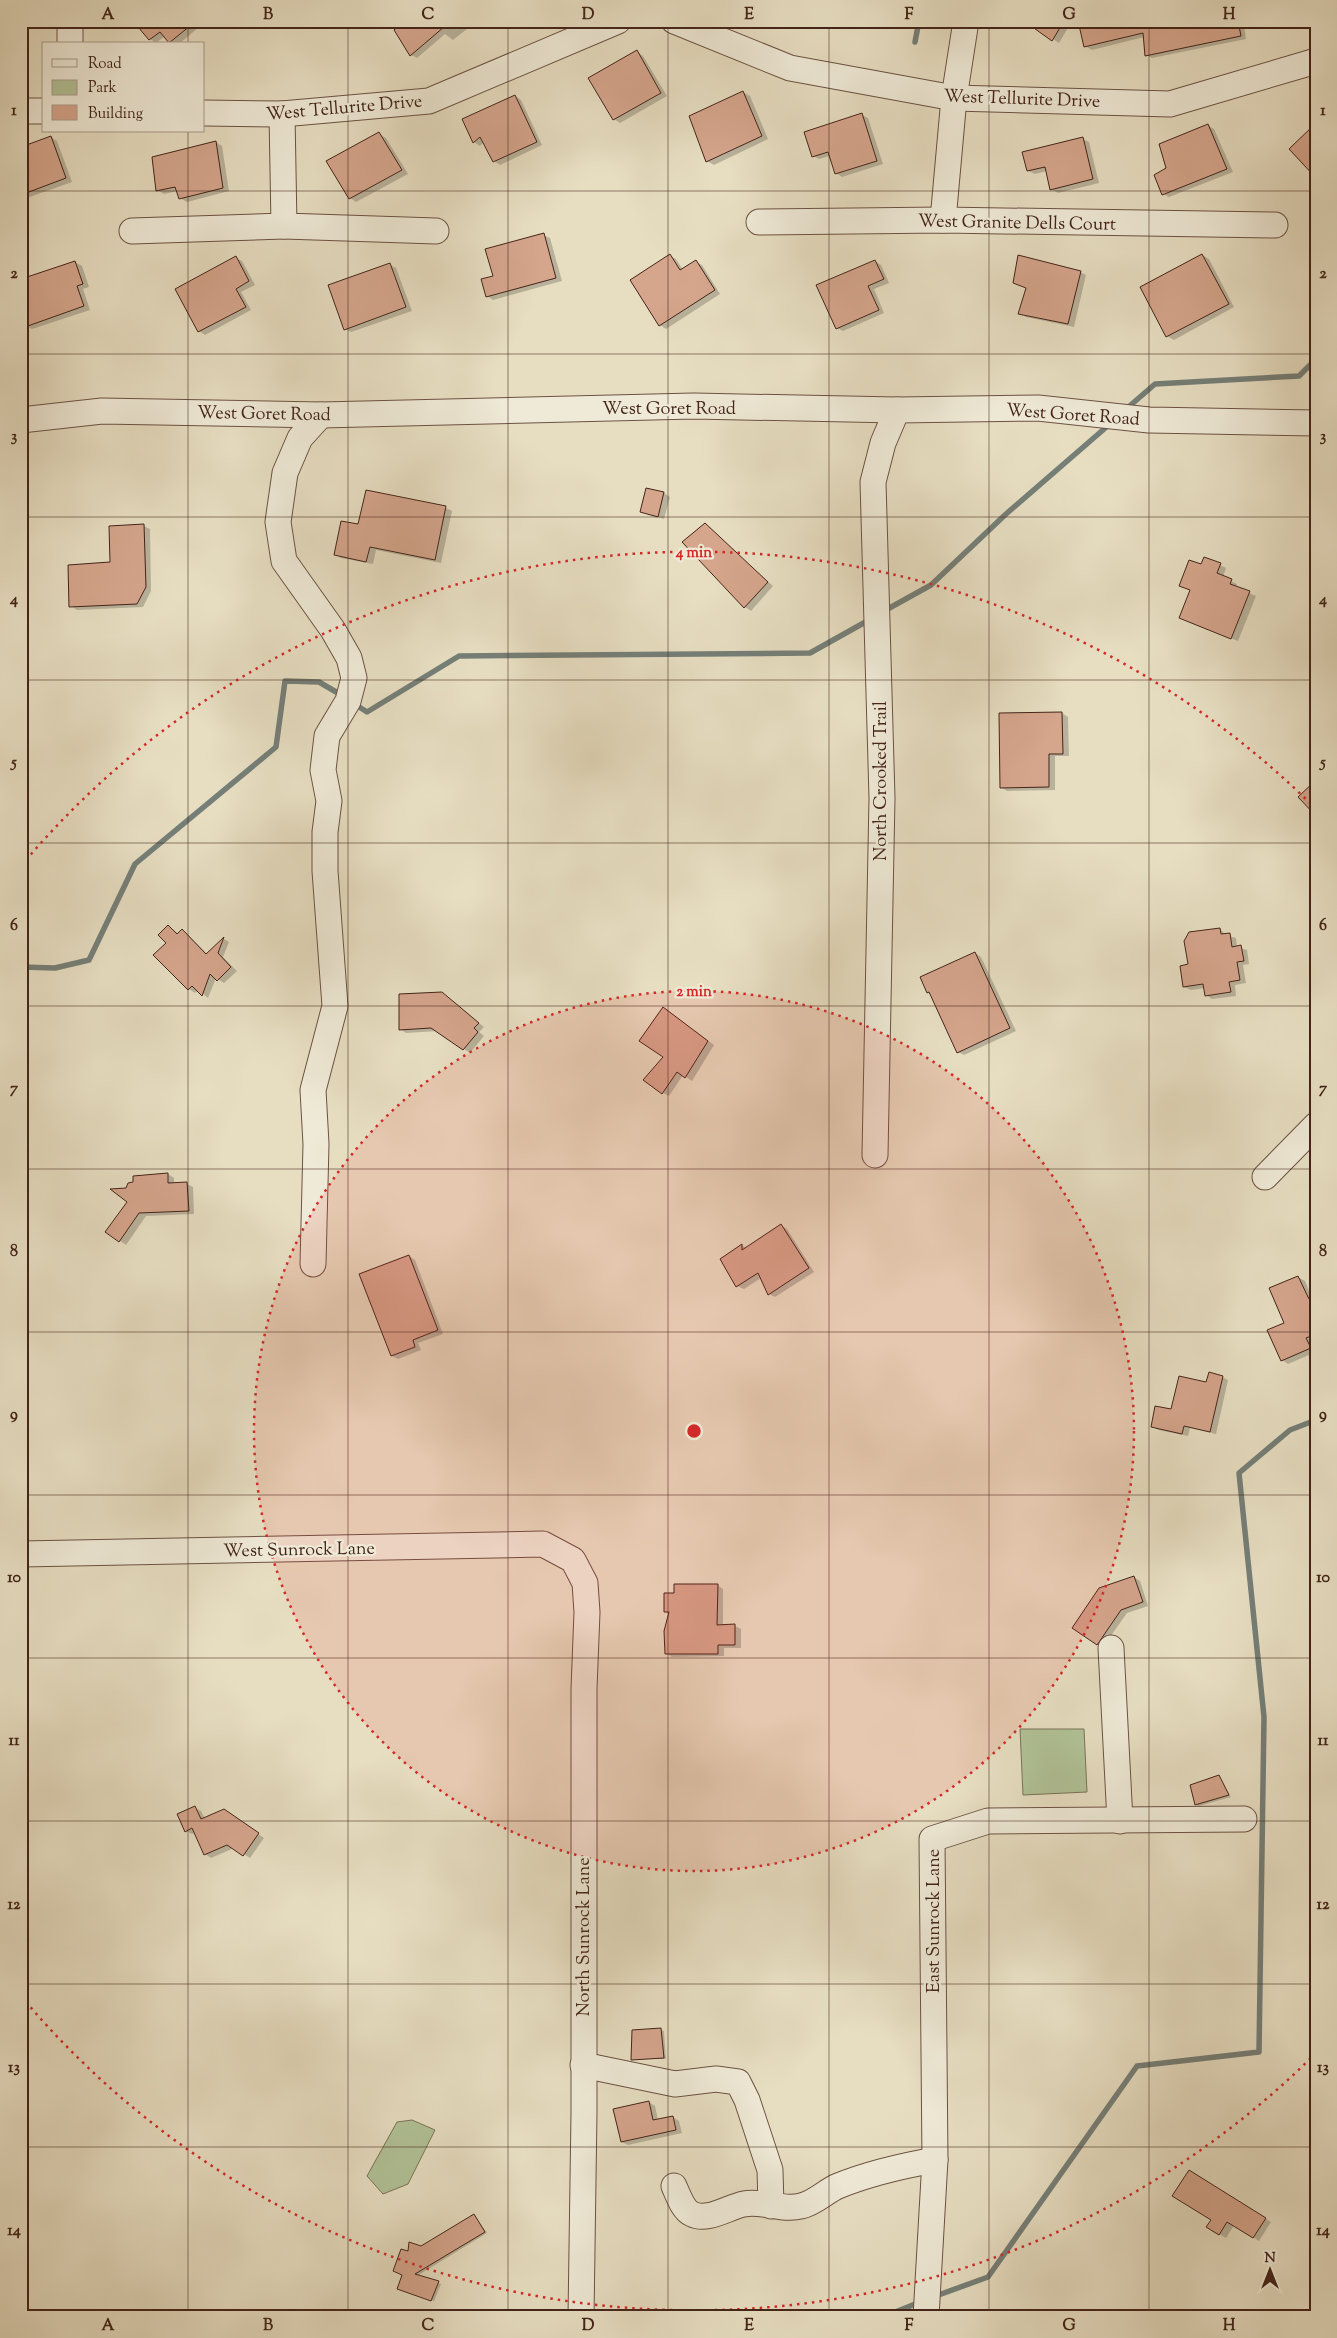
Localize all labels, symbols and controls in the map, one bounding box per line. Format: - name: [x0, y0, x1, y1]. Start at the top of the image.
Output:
- text: A: [102, 4, 115, 27]
- text: B: [263, 4, 273, 27]
- text: C: [422, 4, 435, 27]
- text: D: [582, 4, 595, 27]
- text: E: [744, 4, 754, 27]
- text: F: [905, 4, 914, 27]
- text: G: [1062, 4, 1076, 27]
- text: H: [1223, 4, 1236, 27]
- legend: [42, 42, 205, 132]
- text: Road: [88, 54, 122, 75]
- text: Park: [88, 78, 117, 99]
- street label: West Tellurite Drive: [943, 84, 1101, 116]
- street label: West Tellurite Drive: [265, 89, 423, 129]
- text: 1: [11, 100, 17, 123]
- text: 1: [1320, 100, 1326, 123]
- text: Building: [88, 104, 143, 125]
- street label: West Granite Dells Court: [918, 209, 1116, 239]
- text: 2: [10, 263, 18, 286]
- text: 2: [1319, 263, 1327, 286]
- street label: West Goret Road: [602, 397, 736, 423]
- street label: West Goret Road: [1005, 398, 1140, 434]
- street label: West Goret Road: [197, 401, 331, 429]
- text: 3: [11, 426, 18, 449]
- text: 3: [1320, 426, 1327, 449]
- text: 4 min: [675, 543, 712, 564]
- text: 4: [9, 589, 18, 612]
- text: 4: [1318, 589, 1327, 612]
- street label: North Crooked Trail: [869, 701, 895, 861]
- text: 5: [9, 752, 17, 775]
- text: 5: [1318, 752, 1326, 775]
- text: 6: [10, 915, 18, 938]
- text: 6: [1319, 915, 1327, 938]
- text: 2 min: [676, 982, 712, 1003]
- text: 7: [10, 1078, 19, 1101]
- text: 7: [1319, 1078, 1328, 1101]
- text: 8: [10, 1241, 18, 1264]
- text: 8: [1319, 1241, 1327, 1264]
- text: 9: [10, 1404, 18, 1427]
- text: 9: [1319, 1404, 1327, 1427]
- centre of rings: [685, 1422, 703, 1440]
- street label: West Sunrock Lane: [223, 1537, 375, 1565]
- text: 10: [7, 1567, 21, 1590]
- text: 10: [1316, 1567, 1330, 1590]
- text: 11: [9, 1730, 20, 1753]
- text: 11: [1318, 1730, 1329, 1753]
- street label: East Sunrock Lane: [922, 1849, 948, 1993]
- street label: North Sunrock Lane: [572, 1857, 598, 2017]
- text: 12: [8, 1894, 21, 1917]
- text: 12: [1317, 1894, 1330, 1917]
- text: 13: [8, 2057, 20, 2080]
- text: 13: [1317, 2057, 1329, 2080]
- text: 14: [7, 2220, 21, 2243]
- text: 14: [1316, 2220, 1330, 2243]
- north arrow: [1244, 2246, 1294, 2296]
- text: N: [1264, 2249, 1276, 2269]
- text: A: [102, 2315, 115, 2338]
- text: B: [263, 2315, 273, 2338]
- text: C: [422, 2315, 435, 2338]
- text: D: [582, 2315, 595, 2338]
- text: E: [744, 2315, 754, 2338]
- text: F: [905, 2315, 914, 2338]
- text: G: [1062, 2315, 1076, 2338]
- text: H: [1223, 2315, 1236, 2338]

